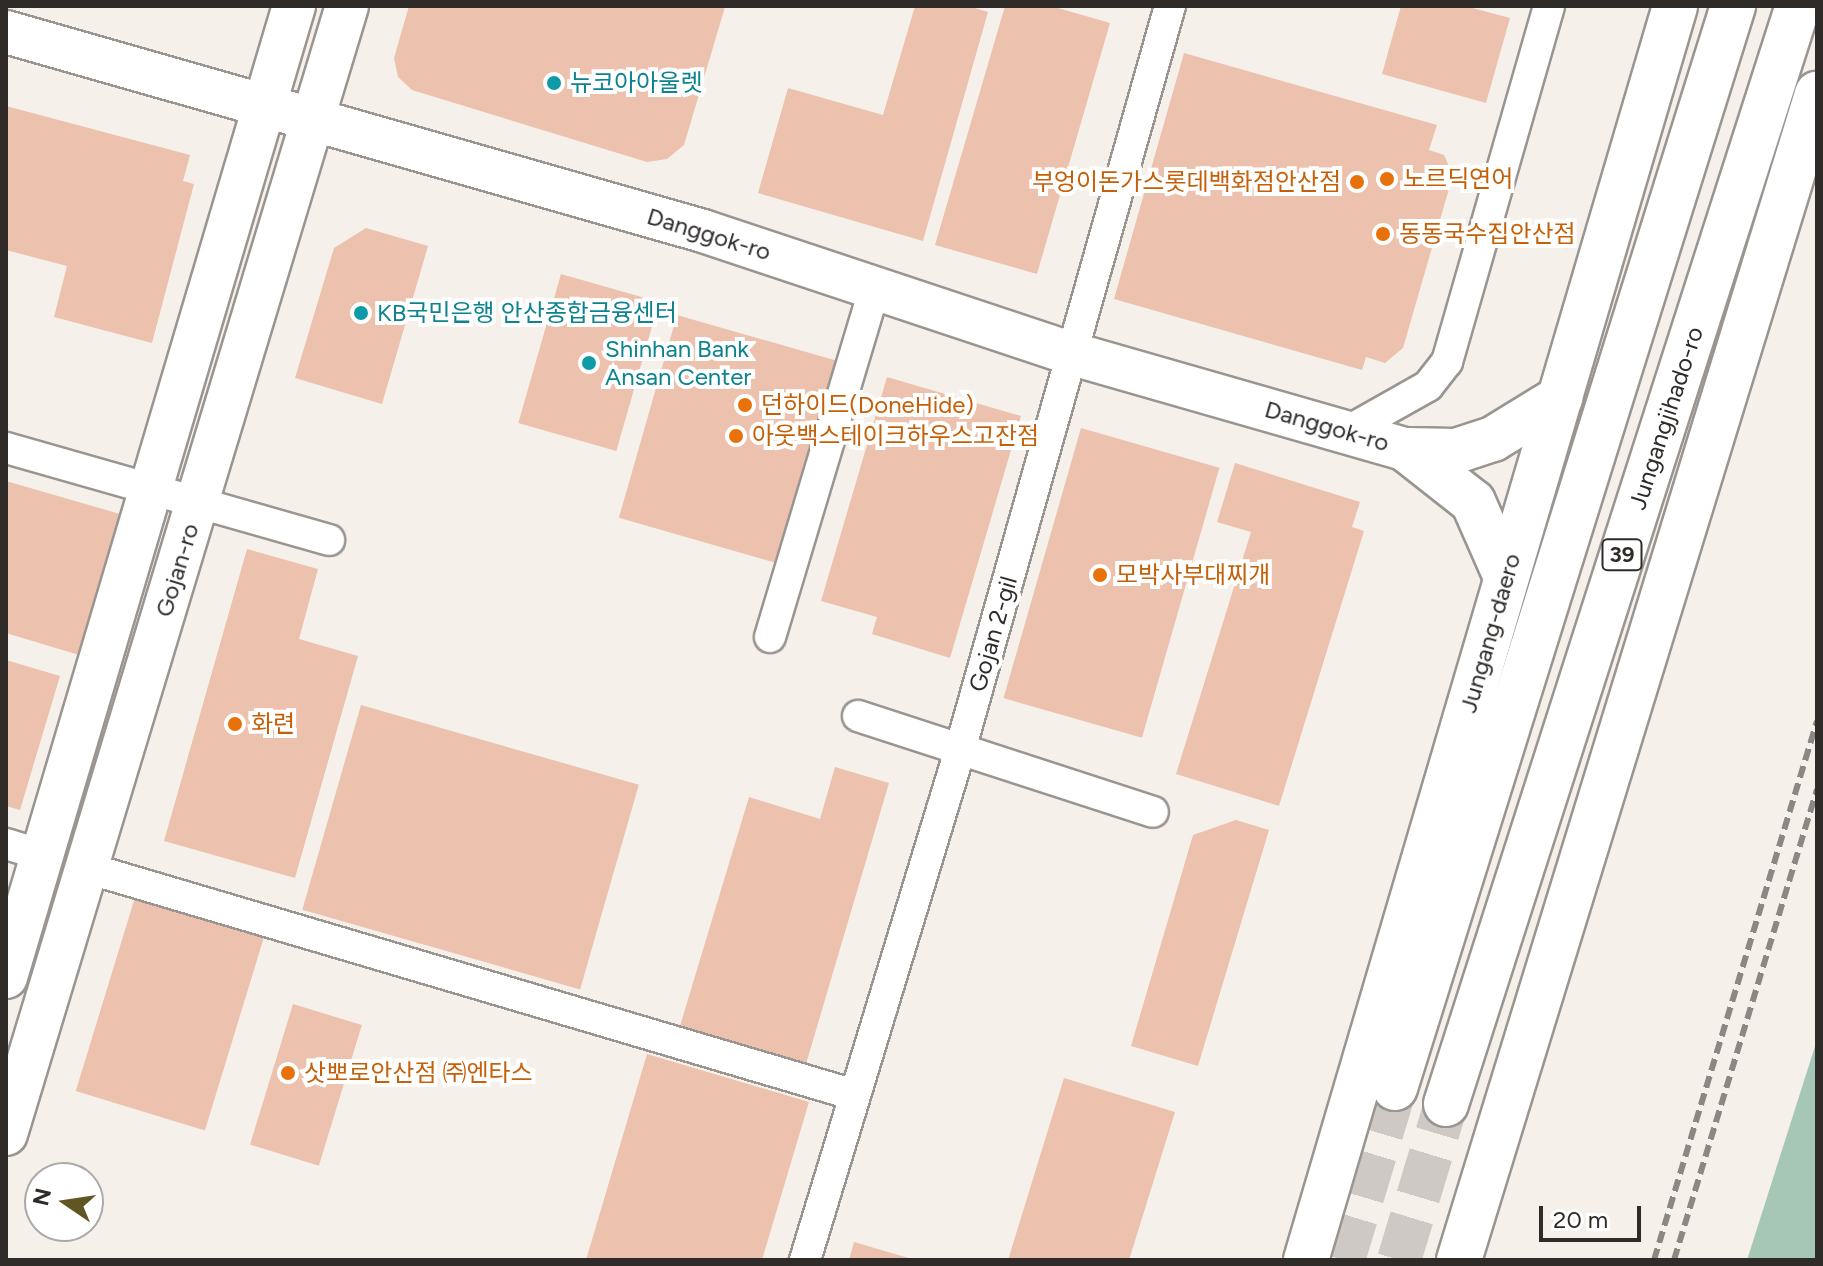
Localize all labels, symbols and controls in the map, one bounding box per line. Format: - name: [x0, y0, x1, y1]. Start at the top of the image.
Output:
- place label: 뉴코아아울렛: [570, 69, 702, 97]
- marker: 뉴코아아울렛: [545, 74, 563, 92]
- place label: 노르딕연어: [1403, 165, 1513, 193]
- place label: 부엉이돈가스롯데백화점안산점: [1032, 168, 1341, 196]
- marker: 노르딕연어: [1378, 170, 1396, 188]
- marker: 부엉이돈가스롯데백화점안산점: [1348, 173, 1366, 191]
- street label: Danggok-ro: [644, 202, 774, 266]
- place label: 동동국수집안산점: [1399, 220, 1576, 248]
- marker: 동동국수집안산점: [1374, 225, 1392, 243]
- place label: KB국민은행 안산종합금융센터: [377, 299, 677, 327]
- marker: KB국민은행 안산종합금융센터: [352, 304, 370, 322]
- street label: Jungangjihado-ro: [1623, 323, 1709, 513]
- place label: Shinhan Bank Ansan Center: [605, 335, 751, 391]
- marker: Shinhan Bank Ansan Center: [580, 354, 598, 372]
- place label: 던하이드(DoneHide): [761, 391, 974, 419]
- street label: Danggok-ro: [1262, 395, 1392, 457]
- marker: 던하이드(DoneHide): [736, 396, 754, 414]
- place label: 아웃백스테이크하우스고잔점: [752, 422, 1039, 450]
- marker: 아웃백스테이크하우스고잔점: [727, 427, 745, 445]
- street label: Gojan-ro: [149, 520, 205, 620]
- road number: 39: [1600, 537, 1644, 573]
- street label: Jungang-daero: [1454, 550, 1526, 716]
- place label: 모박사부대찌개: [1116, 561, 1271, 589]
- marker: 모박사부대찌개: [1091, 566, 1109, 584]
- street label: Gojan 2-gil: [963, 573, 1023, 695]
- place label: 화련: [251, 710, 295, 738]
- marker: 화련: [226, 715, 244, 733]
- place label: 삿뽀로안산점 ㈜엔타스: [304, 1059, 533, 1087]
- marker: 삿뽀로안산점 ㈜엔타스: [279, 1064, 297, 1082]
- north arrow: [24, 1162, 104, 1242]
- text: N: [27, 1186, 57, 1208]
- scale bar: [1543, 1190, 1645, 1240]
- text: 20 m: [1553, 1205, 1608, 1234]

